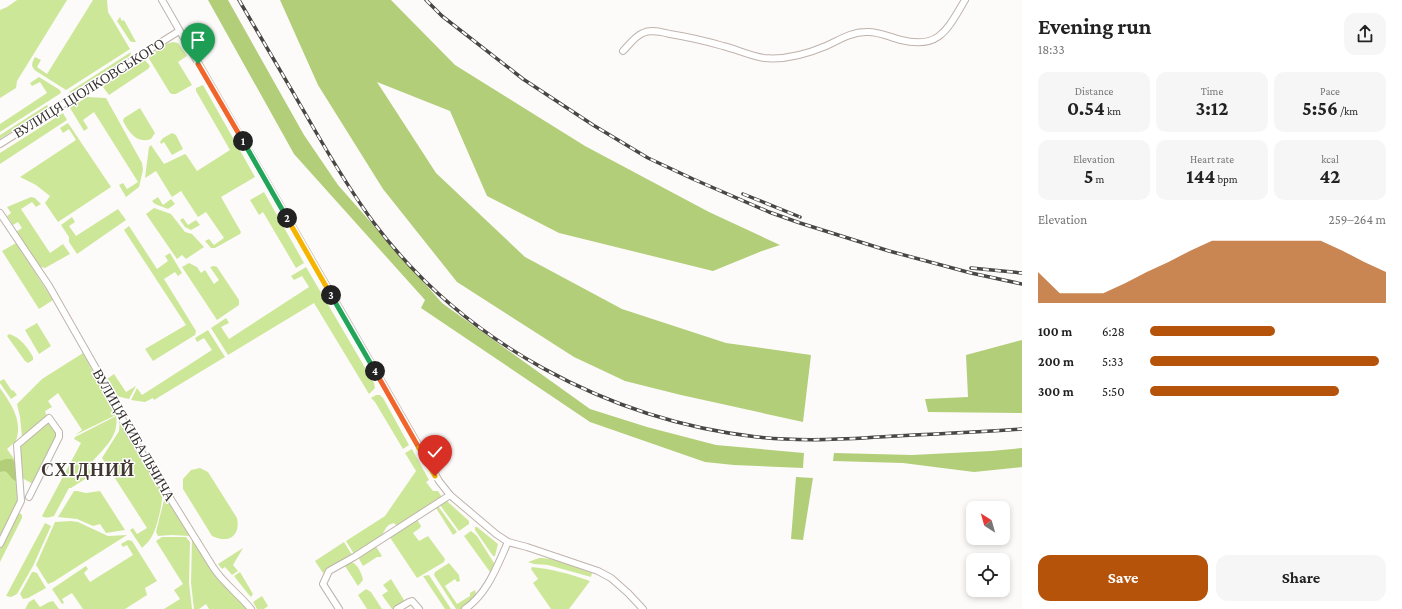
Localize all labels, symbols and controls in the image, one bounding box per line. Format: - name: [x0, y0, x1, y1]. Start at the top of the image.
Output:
- button: share: [1344, 13, 1386, 55]
- text: Evening run: [1038, 14, 1151, 39]
- pin: [181, 23, 215, 64]
- icon: arrive: [187, 29, 209, 51]
- street label: ВУЛИЦЯ ЦІОЛКОВСЬКОГО: [11, 35, 167, 141]
- text: 18:33: [1038, 42, 1065, 57]
- text: Distance: [1075, 85, 1113, 97]
- text: Time: [1201, 85, 1223, 97]
- text: Pace: [1320, 85, 1340, 97]
- text: 0.54: [1067, 97, 1105, 119]
- text: 3:12: [1195, 97, 1229, 119]
- text: 5:56: [1302, 97, 1338, 119]
- text: km: [1105, 105, 1121, 117]
- text: /km: [1338, 105, 1358, 117]
- pin: 1: [233, 131, 253, 151]
- text: 1: [241, 135, 245, 147]
- text: Elevation: [1073, 153, 1115, 165]
- text: Heart rate: [1190, 153, 1234, 165]
- text: kcal: [1321, 153, 1339, 165]
- text: 5: [1084, 165, 1093, 187]
- text: 144: [1186, 165, 1215, 187]
- text: 42: [1320, 165, 1340, 187]
- text: m: [1093, 173, 1104, 185]
- text: bpm: [1215, 173, 1238, 185]
- pin: 2: [277, 208, 297, 228]
- text: 2: [284, 212, 290, 224]
- text: Elevation: [1038, 212, 1087, 227]
- text: 259–264 m: [1329, 212, 1386, 227]
- pin: 3: [321, 285, 341, 305]
- text: 3: [328, 289, 334, 301]
- text: 100 m: [1038, 324, 1072, 339]
- text: 6:28: [1102, 324, 1125, 339]
- text: 200 m: [1038, 354, 1074, 369]
- text: 5:33: [1102, 354, 1123, 369]
- pin: 4: [365, 361, 385, 381]
- text: 4: [372, 365, 378, 377]
- street label: ВУЛИЦЯ КИБАЛЬЧИЧА: [90, 366, 179, 505]
- text: 300 m: [1038, 384, 1074, 399]
- text: 5:50: [1102, 384, 1125, 399]
- pin: [418, 435, 452, 476]
- icon: check: [424, 441, 446, 463]
- district label: СХІДНИЙ: [41, 459, 135, 480]
- north arrow: [966, 501, 1010, 545]
- map controls: [966, 501, 1010, 597]
- button: locate: [966, 553, 1010, 597]
- button: Save: [1038, 555, 1208, 601]
- button: Share: [1216, 555, 1386, 601]

